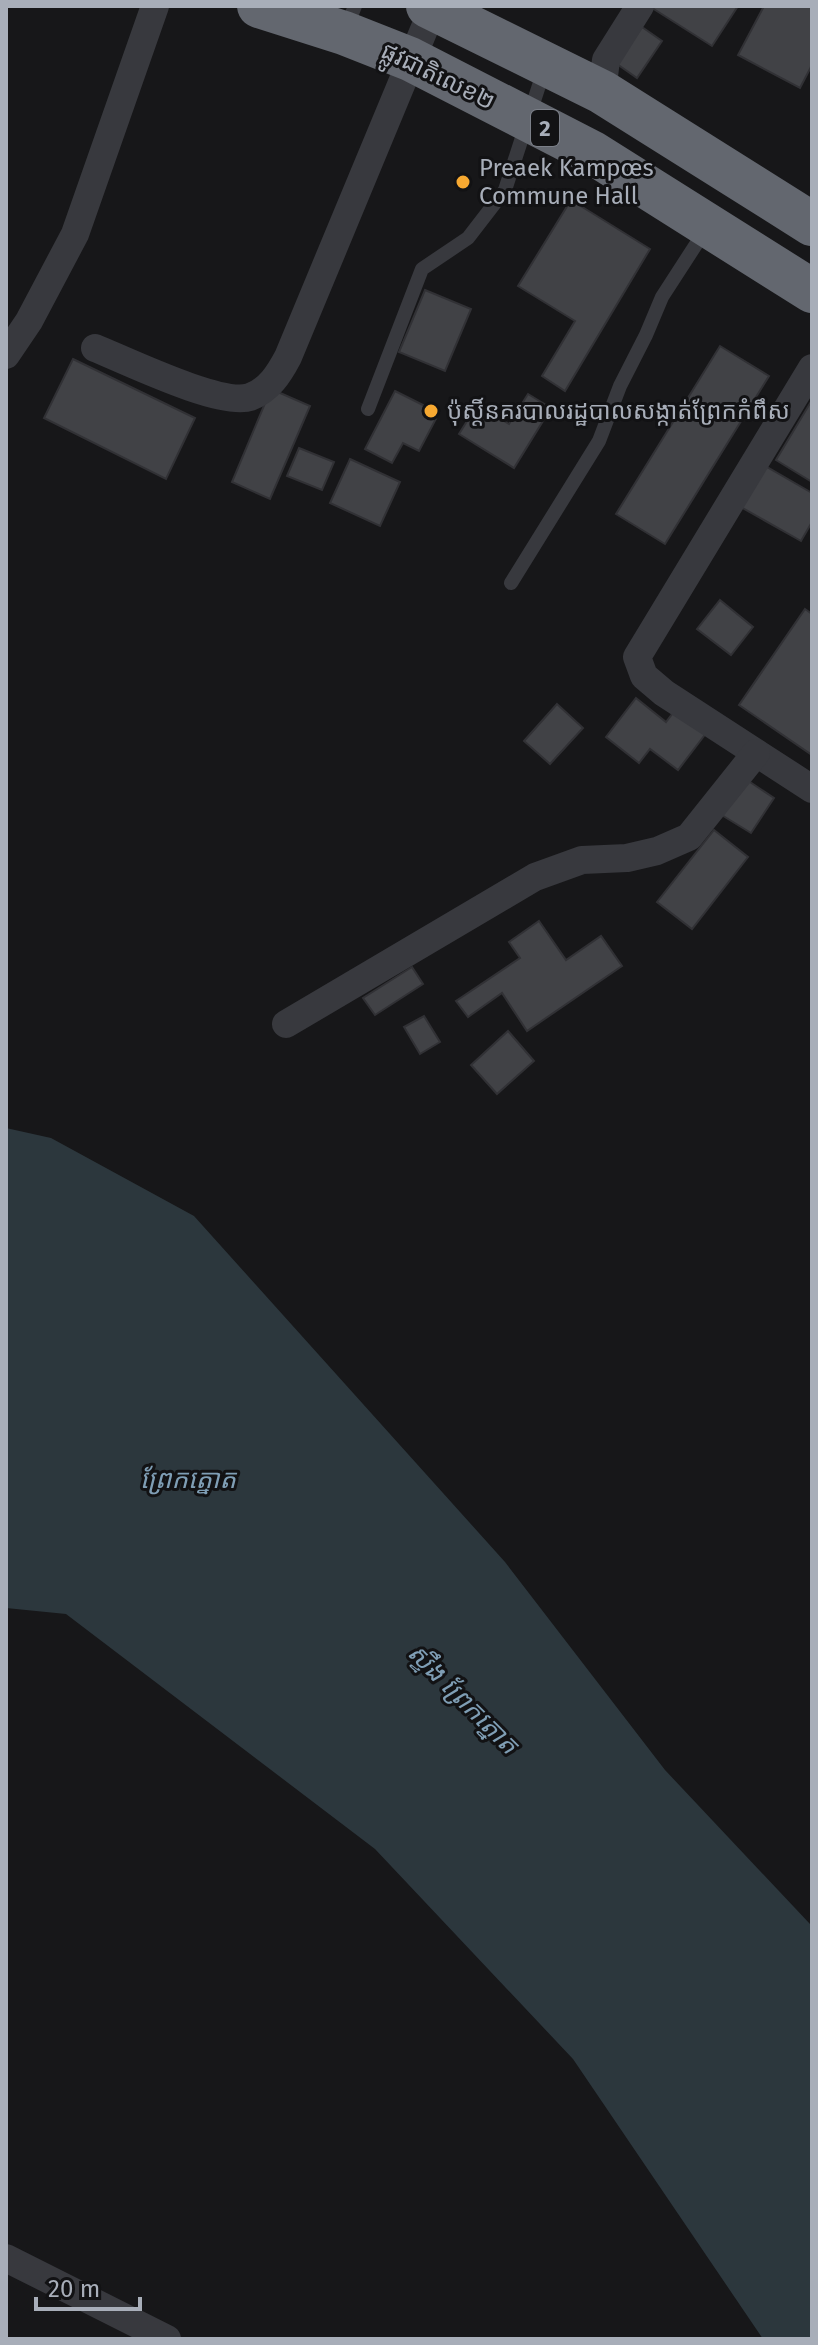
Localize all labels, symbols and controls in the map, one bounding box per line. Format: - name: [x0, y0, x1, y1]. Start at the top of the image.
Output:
- street label: ផ្លូវជាតិលេខ២: [373, 36, 499, 123]
- road number: 2: [531, 110, 559, 146]
- place label: Preaek Kampœs Commune Hall: [479, 154, 654, 210]
- marker: Preaek Kampœs Commune Hall: [454, 173, 472, 191]
- place label: ប៉ុស្តិ៍នគរបាលរដ្ឋបាលសង្កាត់ព្រែកកំពឹស: [447, 397, 790, 426]
- marker: ប៉ុស្តិ៍នគរបាលរដ្ឋបាលសង្កាត់ព្រែកកំពឹស: [422, 402, 440, 420]
- water label: ព្រែកត្នោត: [140, 1464, 237, 1495]
- water label: ស្ទឹង ព្រែកត្នោត: [401, 1637, 526, 1762]
- scale bar: [36, 2261, 140, 2311]
- text: 20 m: [48, 2275, 100, 2303]

